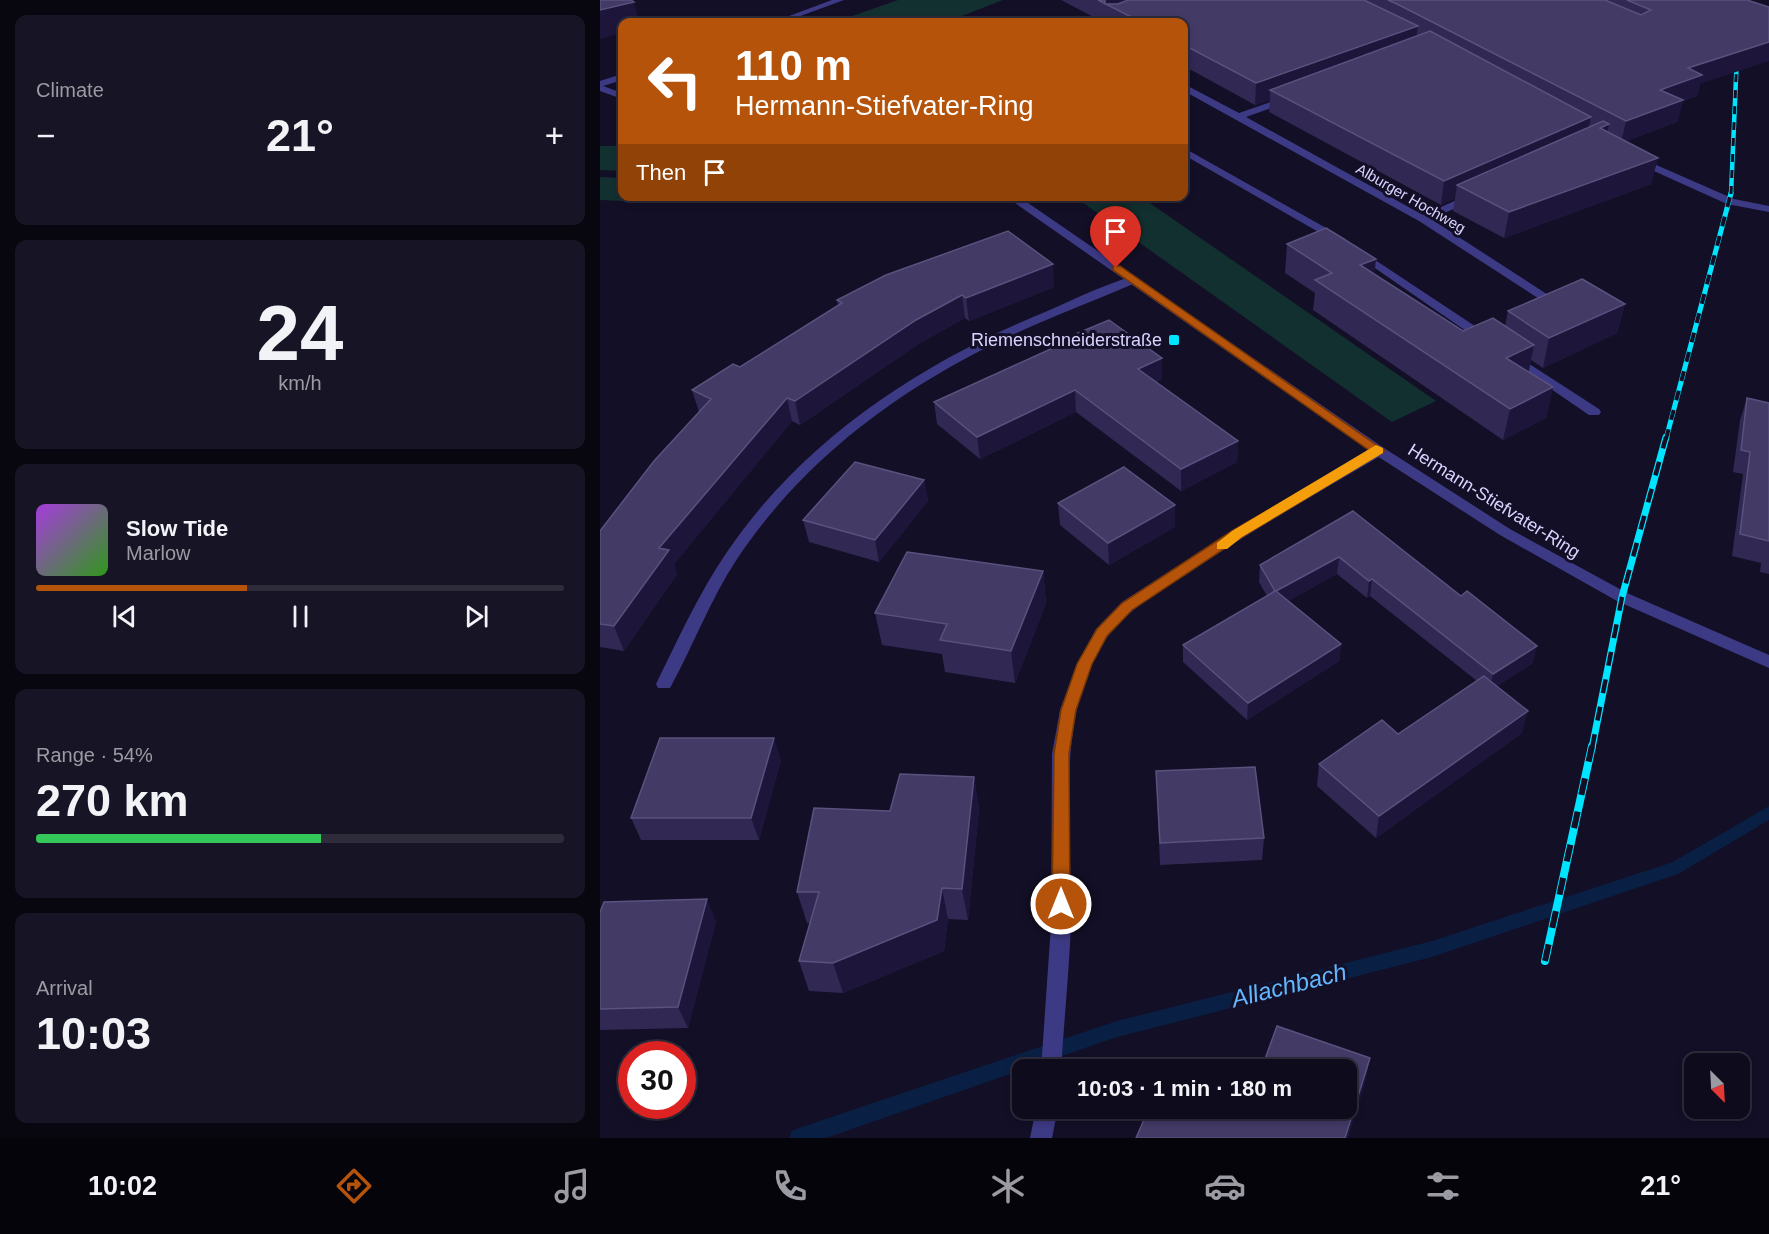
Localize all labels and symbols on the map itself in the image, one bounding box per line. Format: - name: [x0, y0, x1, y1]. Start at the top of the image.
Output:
- street label: Alburger Hochweg: [1353, 160, 1469, 236]
- pin: [1090, 206, 1141, 268]
- place label: Riemenschneiderstraße: [971, 330, 1162, 350]
- marker: Riemenschneiderstraße: [1167, 333, 1181, 347]
- street label: Hermann-Stiefvater-Ring: [1404, 440, 1584, 562]
- position arrow: [1029, 872, 1093, 936]
- water label: Allachbach: [1227, 958, 1349, 1013]
- speed limit sign: 30: [618, 1041, 696, 1119]
- north arrow: [1684, 1053, 1750, 1119]

